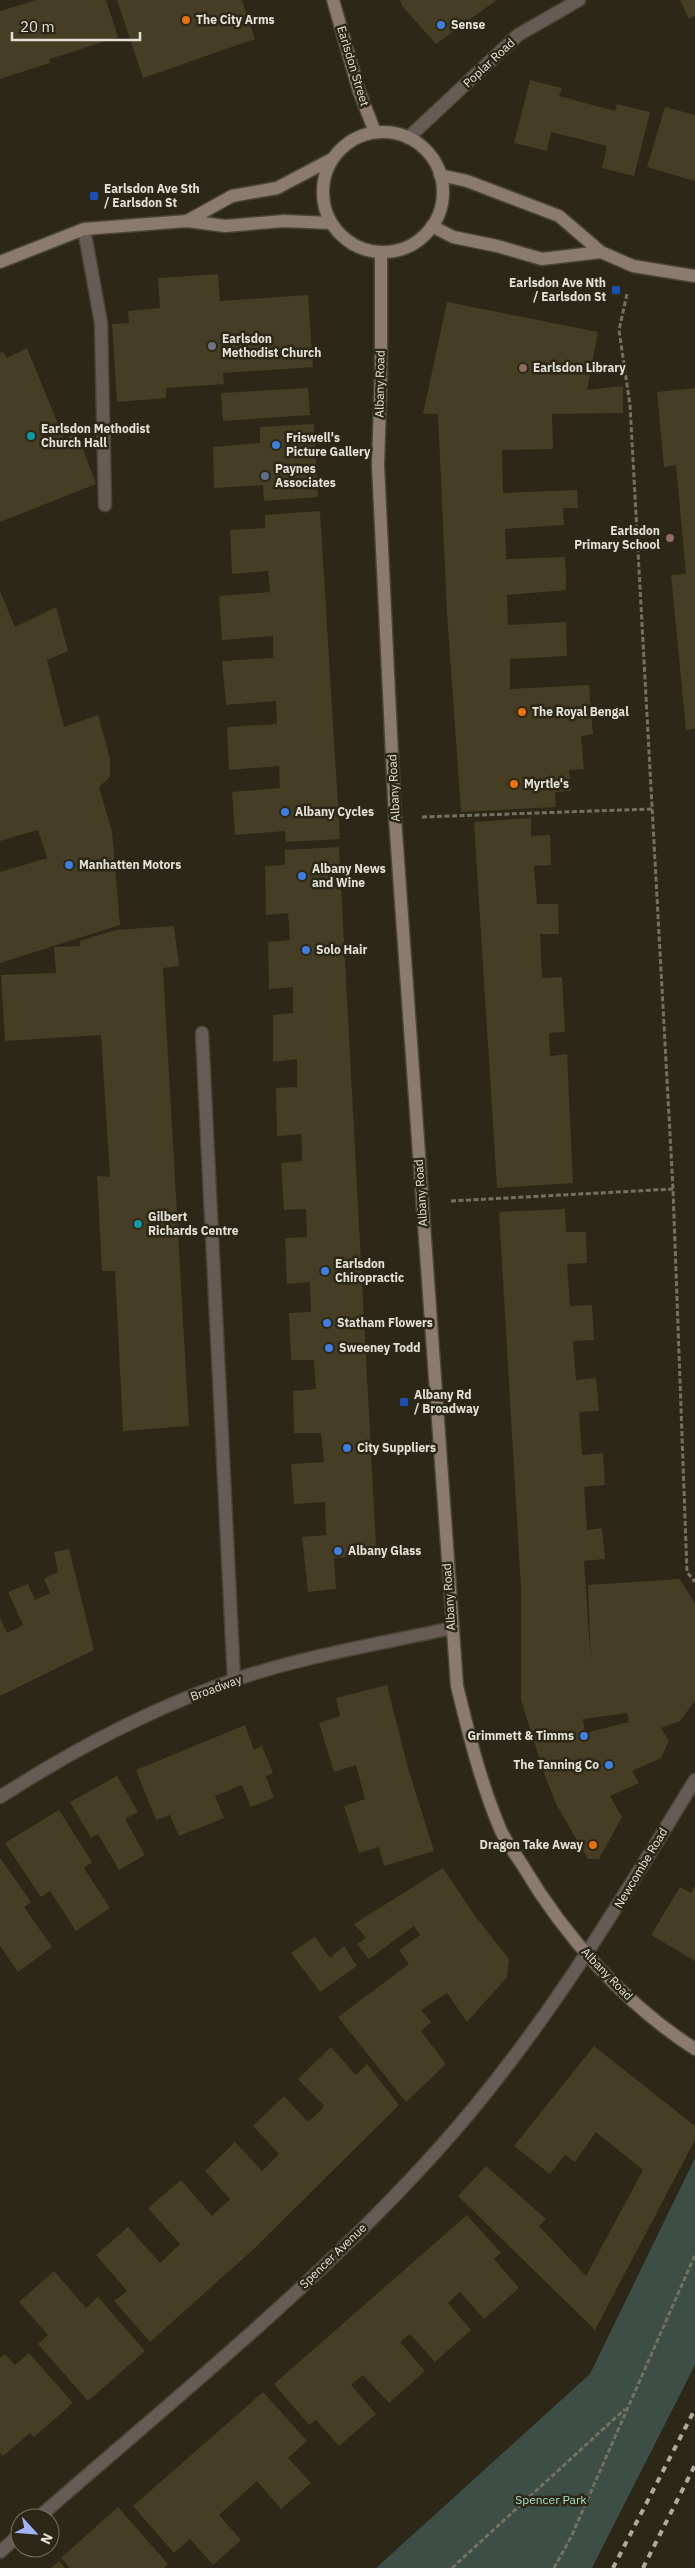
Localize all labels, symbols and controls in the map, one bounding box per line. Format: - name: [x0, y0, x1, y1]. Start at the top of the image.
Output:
- scale bar: [12, 10, 140, 42]
- place label: The City Arms: [196, 12, 275, 27]
- marker: The City Arms: [180, 14, 192, 26]
- text: 20 m: [20, 17, 55, 36]
- place label: Sense: [451, 17, 485, 32]
- marker: Sense: [435, 19, 447, 31]
- street label: Earlsdon Street: [334, 24, 373, 108]
- street label: Poplar Road: [460, 35, 518, 90]
- place label: Earlsdon Ave Sth / Earlsdon St: [104, 181, 200, 210]
- marker: Earlsdon Ave Sth / Earlsdon St: [88, 190, 100, 202]
- place label: Earlsdon Ave Nth / Earlsdon St: [509, 275, 606, 304]
- marker: Earlsdon Ave Nth / Earlsdon St: [610, 284, 622, 296]
- place label: Earlsdon Methodist Church: [222, 331, 321, 360]
- marker: Earlsdon Methodist Church: [206, 340, 218, 352]
- street label: Albany Road: [371, 350, 388, 418]
- place label: Earlsdon Library: [533, 360, 626, 375]
- marker: Earlsdon Library: [517, 362, 529, 374]
- place label: Earlsdon Methodist Church Hall: [41, 421, 150, 450]
- marker: Earlsdon Methodist Church Hall: [25, 430, 37, 442]
- place label: Friswell's Picture Gallery: [286, 430, 371, 459]
- marker: Friswell's Picture Gallery: [270, 439, 282, 451]
- place label: Paynes Associates: [275, 461, 336, 490]
- marker: Paynes Associates: [259, 470, 271, 482]
- place label: Earlsdon Primary School: [574, 523, 660, 552]
- marker: Earlsdon Primary School: [664, 532, 676, 544]
- place label: The Royal Bengal: [532, 704, 629, 719]
- marker: The Royal Bengal: [516, 706, 528, 718]
- street label: Albany Road: [384, 754, 403, 822]
- place label: Myrtle's: [524, 776, 569, 791]
- marker: Myrtle's: [508, 778, 520, 790]
- place label: Albany Cycles: [295, 804, 374, 819]
- marker: Albany Cycles: [279, 806, 291, 818]
- place label: Manhatten Motors: [79, 857, 181, 872]
- marker: Manhatten Motors: [63, 859, 75, 871]
- place label: Albany News and Wine: [312, 861, 386, 890]
- marker: Albany News and Wine: [296, 870, 308, 882]
- place label: Solo Hair: [316, 942, 367, 957]
- marker: Solo Hair: [300, 944, 312, 956]
- street label: Albany Road: [411, 1159, 430, 1227]
- place label: Gilbert Richards Centre: [148, 1209, 239, 1238]
- marker: Gilbert Richards Centre: [132, 1218, 144, 1230]
- place label: Earlsdon Chiropractic: [335, 1256, 404, 1285]
- marker: Earlsdon Chiropractic: [319, 1265, 331, 1277]
- place label: Statham Flowers: [337, 1315, 433, 1330]
- marker: Statham Flowers: [321, 1317, 333, 1329]
- place label: Sweeney Todd: [339, 1340, 421, 1355]
- marker: Sweeney Todd: [323, 1342, 335, 1354]
- place label: Albany Rd / Broadway: [414, 1387, 480, 1416]
- marker: Albany Rd / Broadway: [398, 1396, 410, 1408]
- place label: City Suppliers: [357, 1440, 436, 1455]
- marker: City Suppliers: [341, 1442, 353, 1454]
- place label: Albany Glass: [348, 1543, 421, 1558]
- marker: Albany Glass: [332, 1545, 344, 1557]
- street label: Albany Road: [439, 1563, 458, 1631]
- street label: Broadway: [188, 1671, 244, 1704]
- place label: Grimmett & Timms: [467, 1728, 574, 1743]
- marker: Grimmett & Timms: [578, 1730, 590, 1742]
- place label: The Tanning Co: [513, 1757, 599, 1772]
- marker: The Tanning Co: [603, 1759, 615, 1771]
- street label: Newcombe Road: [611, 1825, 671, 1911]
- place label: Dragon Take Away: [480, 1837, 584, 1852]
- marker: Dragon Take Away: [587, 1839, 599, 1851]
- street label: Albany Road: [579, 1944, 636, 2003]
- street label: Spencer Avenue: [296, 2220, 370, 2291]
- park label: Spencer Park: [515, 2492, 587, 2507]
- north arrow: [10, 2508, 60, 2558]
- text: N: [36, 2530, 57, 2547]

